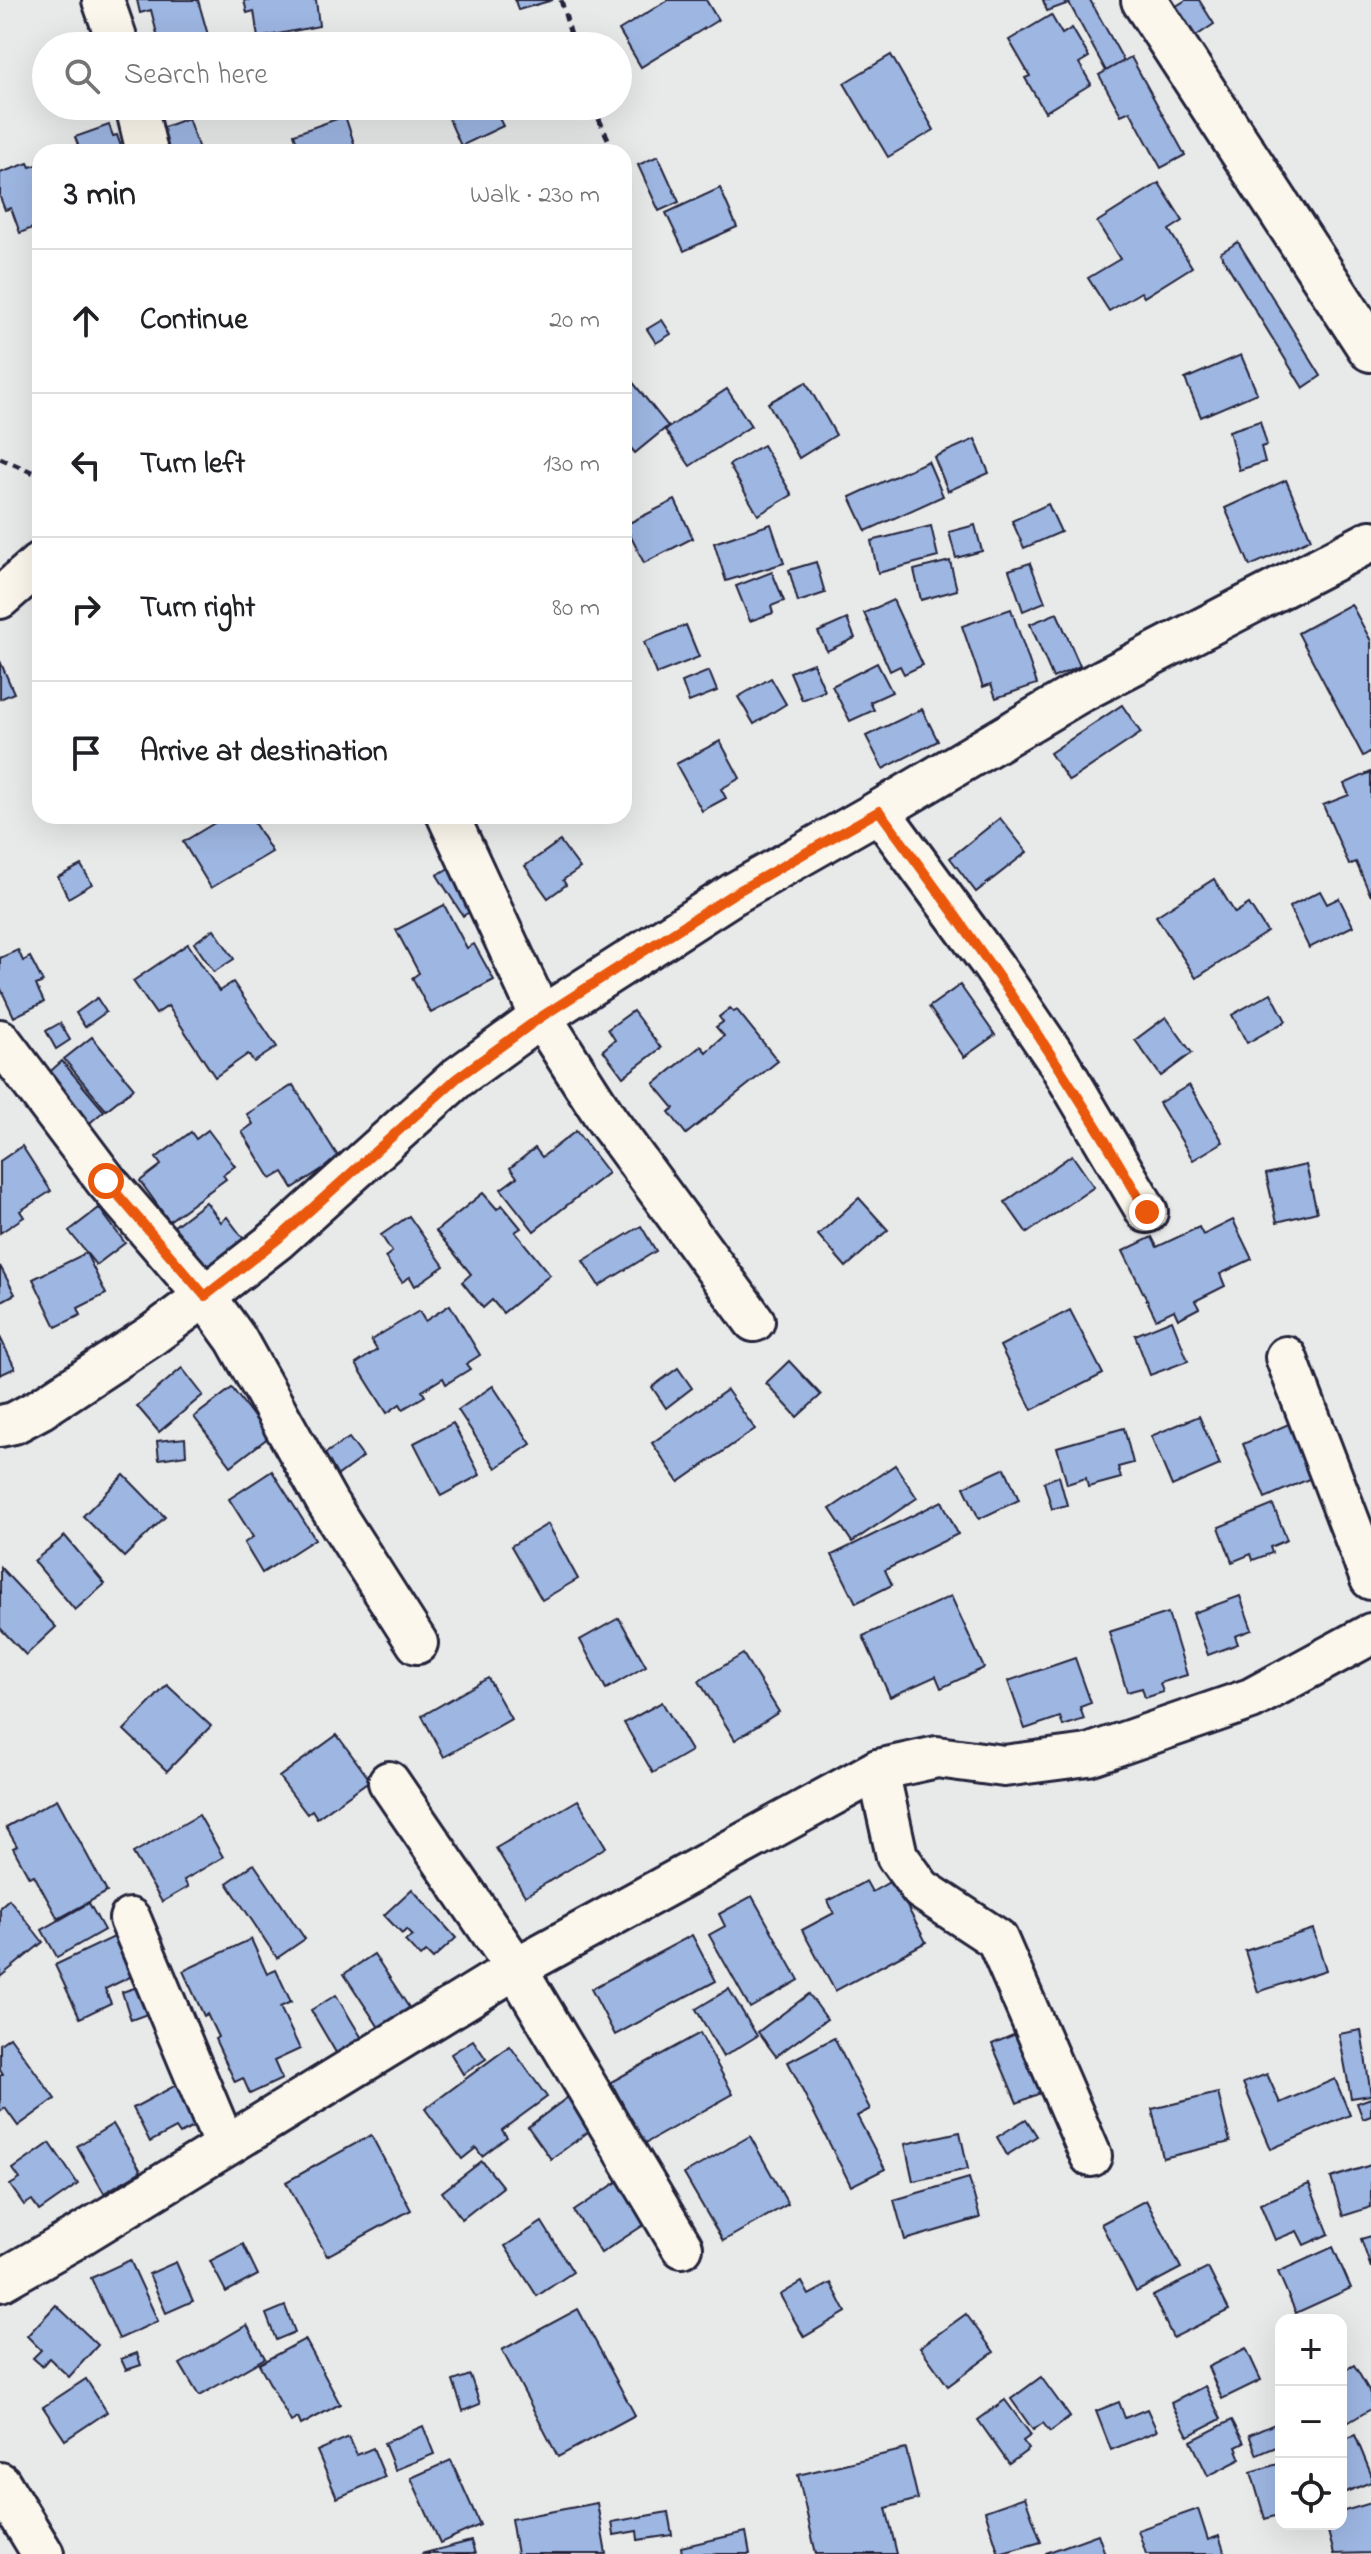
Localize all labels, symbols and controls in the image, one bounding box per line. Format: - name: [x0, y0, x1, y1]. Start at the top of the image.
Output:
- search box: [32, 32, 632, 120]
- icon: search: [60, 54, 104, 98]
- text: Search here: [124, 54, 268, 98]
- text: 3 min: [64, 171, 136, 221]
- text: Walk · 230 m: [470, 177, 600, 215]
- icon: ahead: [64, 299, 108, 343]
- text: Continue: [140, 299, 248, 343]
- text: 20 m: [549, 302, 600, 340]
- icon: left: [64, 443, 108, 487]
- text: Turn left: [140, 443, 245, 487]
- text: 130 m: [543, 446, 600, 484]
- icon: right: [64, 587, 108, 631]
- text: Turn right: [140, 587, 255, 631]
- text: 80 m: [552, 590, 600, 628]
- icon: arrive: [64, 731, 108, 775]
- text: Arrive at destination: [140, 731, 388, 775]
- route start: [88, 1163, 124, 1199]
- route end: [1129, 1194, 1165, 1230]
- map controls: [1275, 2314, 1347, 2530]
- button: +: [1275, 2314, 1347, 2386]
- button: −: [1275, 2386, 1347, 2458]
- button: locate: [1275, 2458, 1347, 2530]

